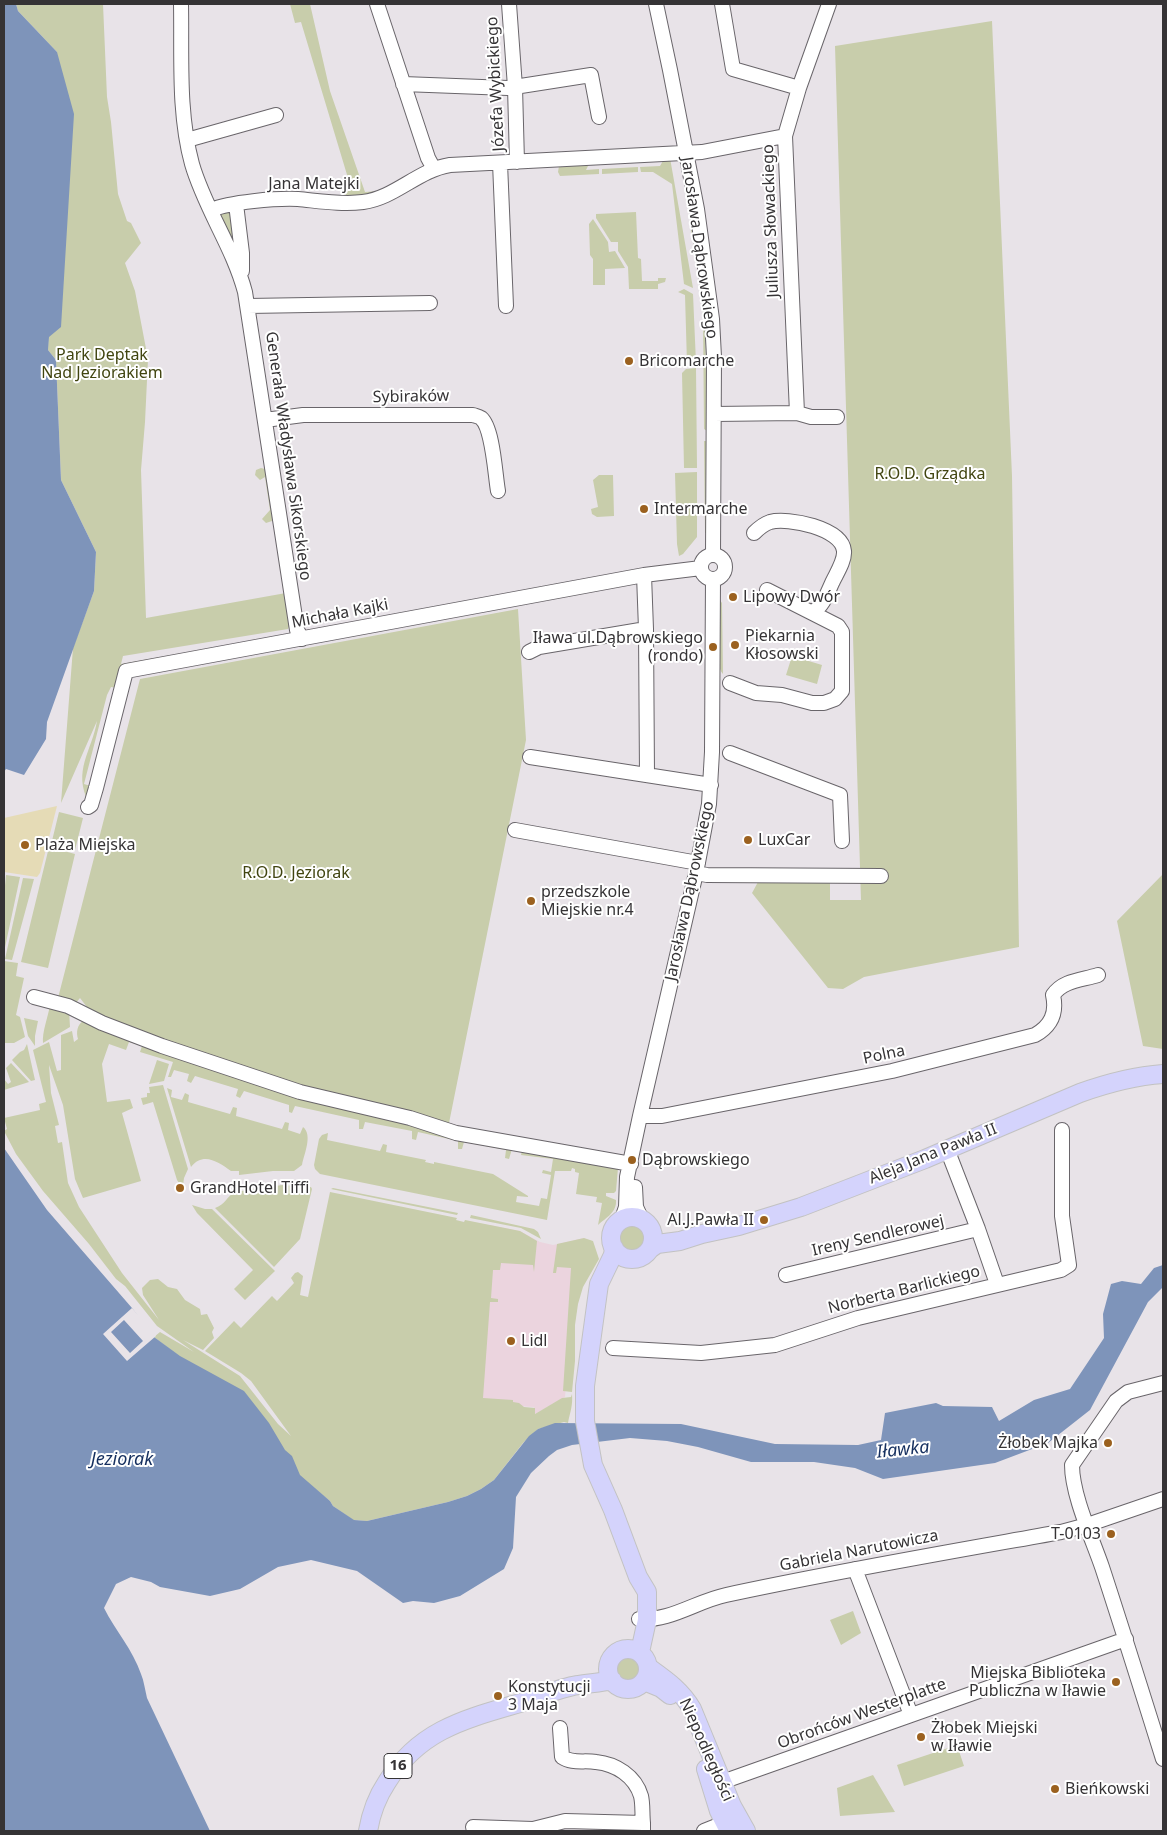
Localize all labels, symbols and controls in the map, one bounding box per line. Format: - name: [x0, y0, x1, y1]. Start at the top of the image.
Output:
- street label: Józefa Wybickiego: [483, 16, 509, 152]
- street label: Juliusza Słowackiego: [759, 144, 783, 298]
- street label: Jarosława Dąbrowskiego: [677, 156, 721, 340]
- street label: Jana Matejki: [268, 174, 360, 194]
- street label: Generała Władysława Sikorskiego: [261, 330, 315, 582]
- park label: Park Deptak Nad Jeziorakiem: [41, 345, 163, 383]
- place label: Bricomarche: [639, 351, 734, 371]
- marker: Bricomarche: [623, 355, 635, 367]
- street label: Sybiraków: [373, 387, 449, 407]
- park label: R.O.D. Grządka: [874, 464, 986, 484]
- place label: Intermarche: [654, 499, 748, 519]
- marker: Intermarche: [638, 503, 650, 515]
- place label: Lipowy Dwór: [743, 587, 840, 607]
- marker: Lipowy Dwór: [727, 591, 739, 603]
- street label: Michała Kajki: [290, 595, 390, 633]
- place label: Piekarnia Kłosowski: [745, 626, 819, 664]
- place label: Iława ul.Dąbrowskiego (rondo): [533, 628, 703, 666]
- marker: Piekarnia Kłosowski: [729, 639, 741, 651]
- marker: Iława ul.Dąbrowskiego (rondo): [707, 641, 719, 653]
- street label: Jarosława Dąbrowskiego: [662, 799, 718, 983]
- place label: LuxCar: [758, 830, 810, 850]
- marker: LuxCar: [742, 834, 754, 846]
- place label: Plaża Miejska: [35, 835, 135, 855]
- marker: Plaża Miejska: [19, 839, 31, 851]
- park label: R.O.D. Jeziorak: [242, 863, 350, 883]
- place label: przedszkole Miejskie nr.4: [541, 882, 634, 920]
- marker: przedszkole Miejskie nr.4: [525, 895, 537, 907]
- street label: Polna: [861, 1041, 907, 1069]
- street label: Aleja Jana Pawła II: [866, 1120, 1000, 1188]
- place label: Dąbrowskiego: [642, 1150, 750, 1170]
- marker: Dąbrowskiego: [626, 1154, 638, 1166]
- place label: GrandHotel Tiffi: [190, 1178, 309, 1198]
- marker: GrandHotel Tiffi: [174, 1182, 186, 1194]
- place label: Al.J.Pawła II: [667, 1210, 754, 1230]
- street label: Ireny Sendlerowej: [810, 1211, 946, 1261]
- marker: Al.J.Pawła II: [758, 1214, 770, 1226]
- street label: Norberta Barlickiego: [826, 1262, 982, 1318]
- place label: Lidl: [521, 1331, 547, 1351]
- marker: Lidl: [505, 1335, 517, 1347]
- place label: Żłobek Majka: [998, 1433, 1098, 1453]
- water label: Iławka: [876, 1436, 930, 1464]
- marker: Żłobek Majka: [1102, 1437, 1114, 1449]
- water label: Jeziorak: [91, 1449, 153, 1471]
- place label: T-0103: [1051, 1524, 1101, 1544]
- street label: Gabriela Narutowicza: [778, 1526, 940, 1576]
- marker: T-0103: [1105, 1528, 1117, 1540]
- place label: Miejska Biblioteka Publiczna w Iławie: [969, 1663, 1106, 1701]
- street label: Obrońców Westerplatte: [775, 1675, 949, 1753]
- marker: Miejska Biblioteka Publiczna w Iławie: [1110, 1676, 1122, 1688]
- place label: Konstytucji 3 Maja: [508, 1677, 591, 1715]
- marker: Konstytucji 3 Maja: [492, 1690, 504, 1702]
- street label: Niepodległości: [675, 1695, 737, 1805]
- place label: Żłobek Miejski w Iławie: [931, 1718, 1038, 1756]
- marker: Żłobek Miejski w Iławie: [915, 1731, 927, 1743]
- road number: 16: [384, 1754, 412, 1778]
- place label: Bieńkowski: [1065, 1779, 1149, 1799]
- marker: Bieńkowski: [1049, 1783, 1061, 1795]

